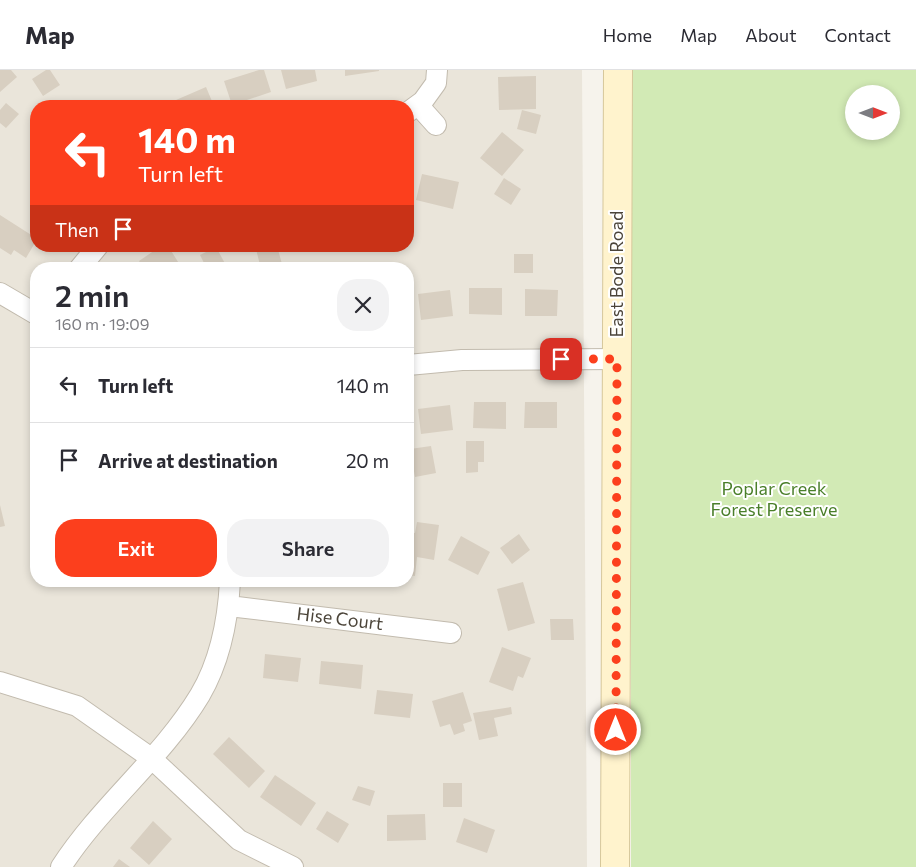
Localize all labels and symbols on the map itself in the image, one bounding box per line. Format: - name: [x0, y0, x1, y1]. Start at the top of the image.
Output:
- north arrow: [845, 85, 900, 140]
- street label: East Bode Road: [605, 211, 627, 337]
- pin: [540, 338, 582, 380]
- park label: Poplar Creek Forest Preserve: [711, 477, 838, 520]
- street label: Hise Court: [296, 602, 385, 634]
- position arrow: [589, 703, 641, 755]

